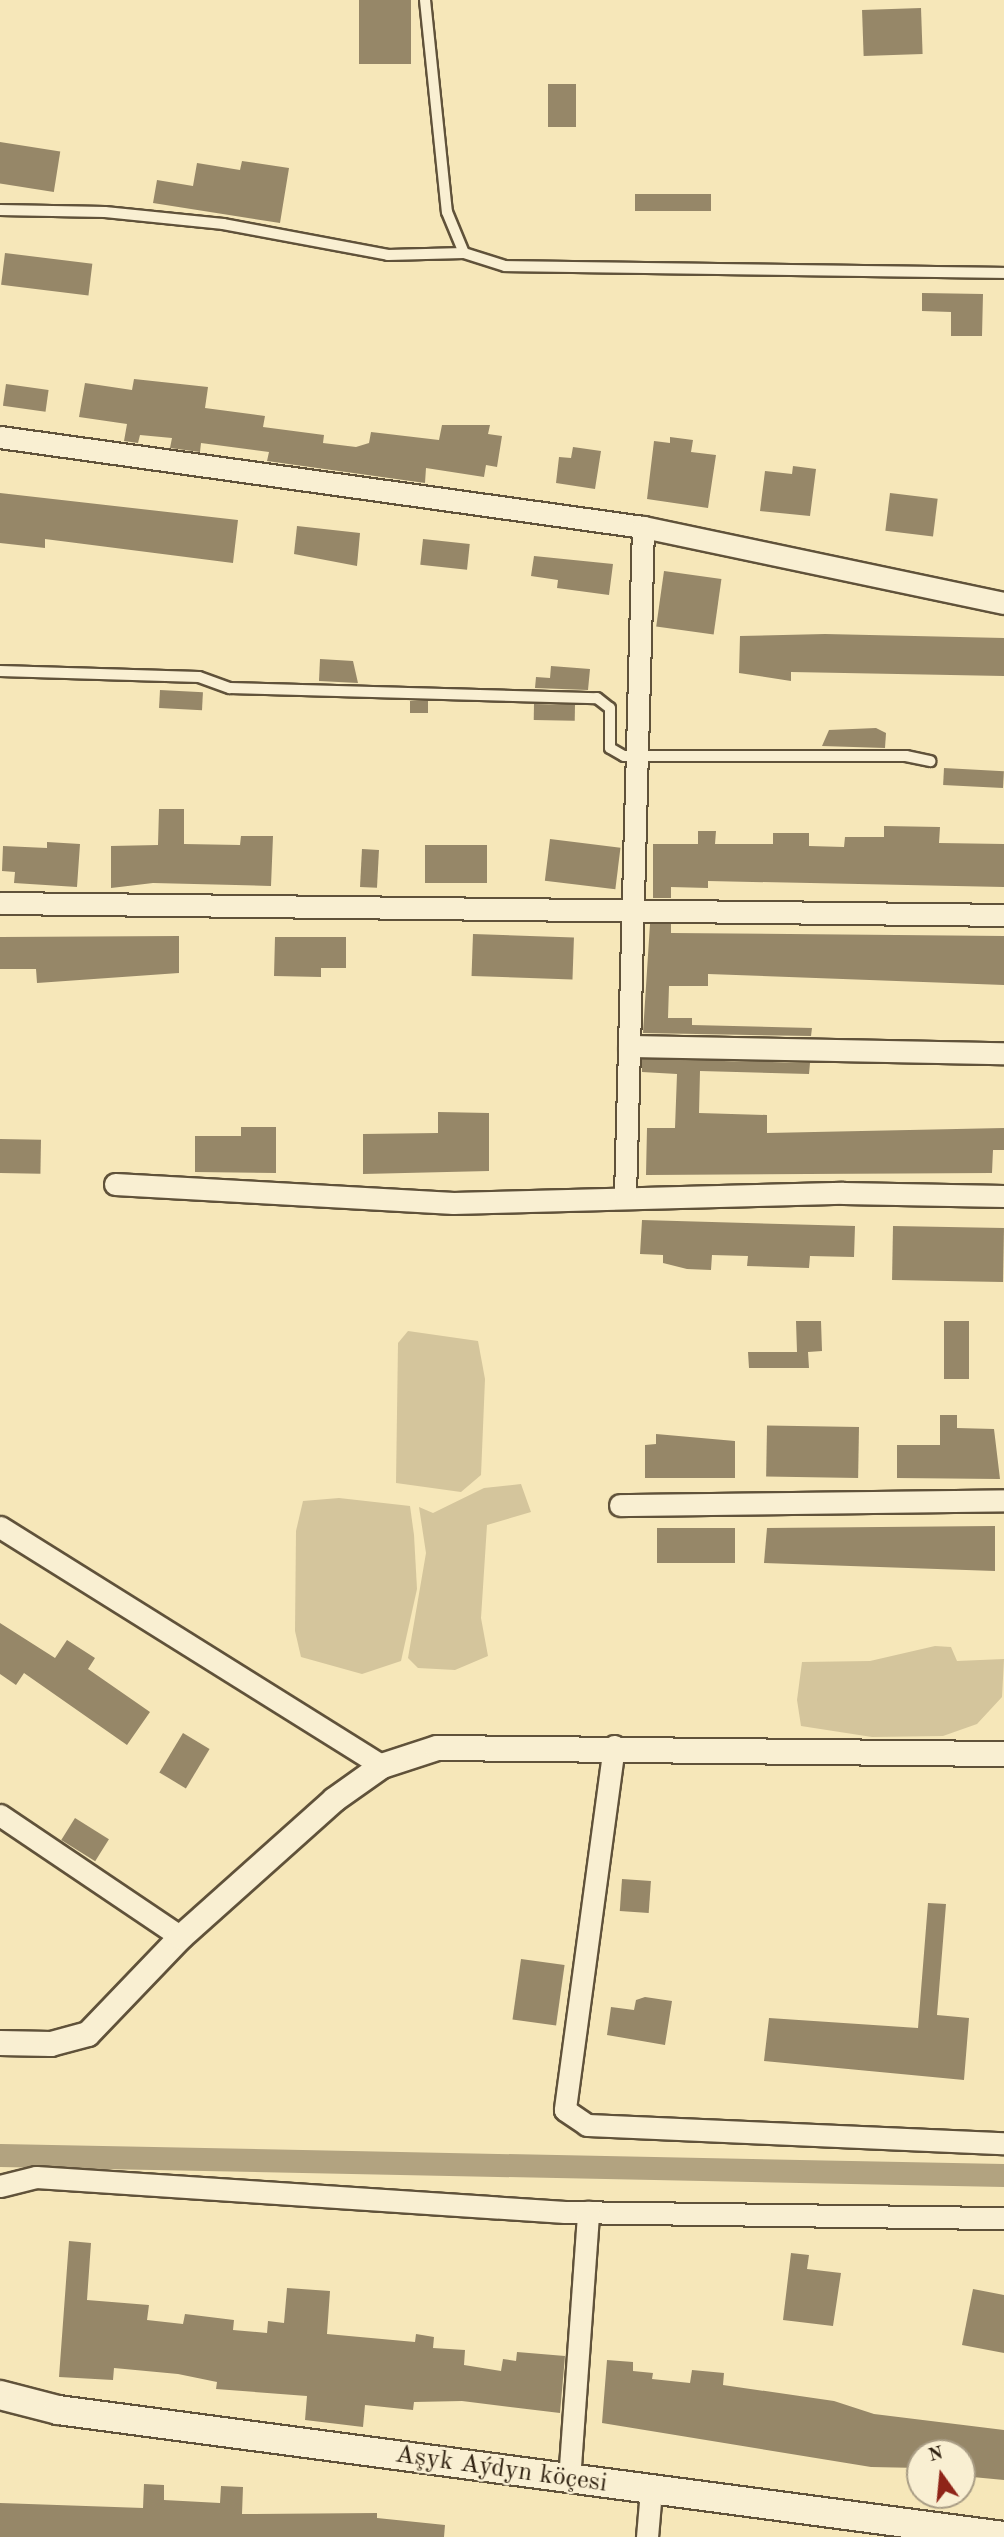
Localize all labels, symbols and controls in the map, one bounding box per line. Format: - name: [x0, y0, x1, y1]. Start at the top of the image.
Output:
- north arrow: [906, 2439, 976, 2509]
- street label: Aşyk Aýdyn köçesi: [393, 2440, 609, 2500]
- text: N: [926, 2444, 945, 2466]

